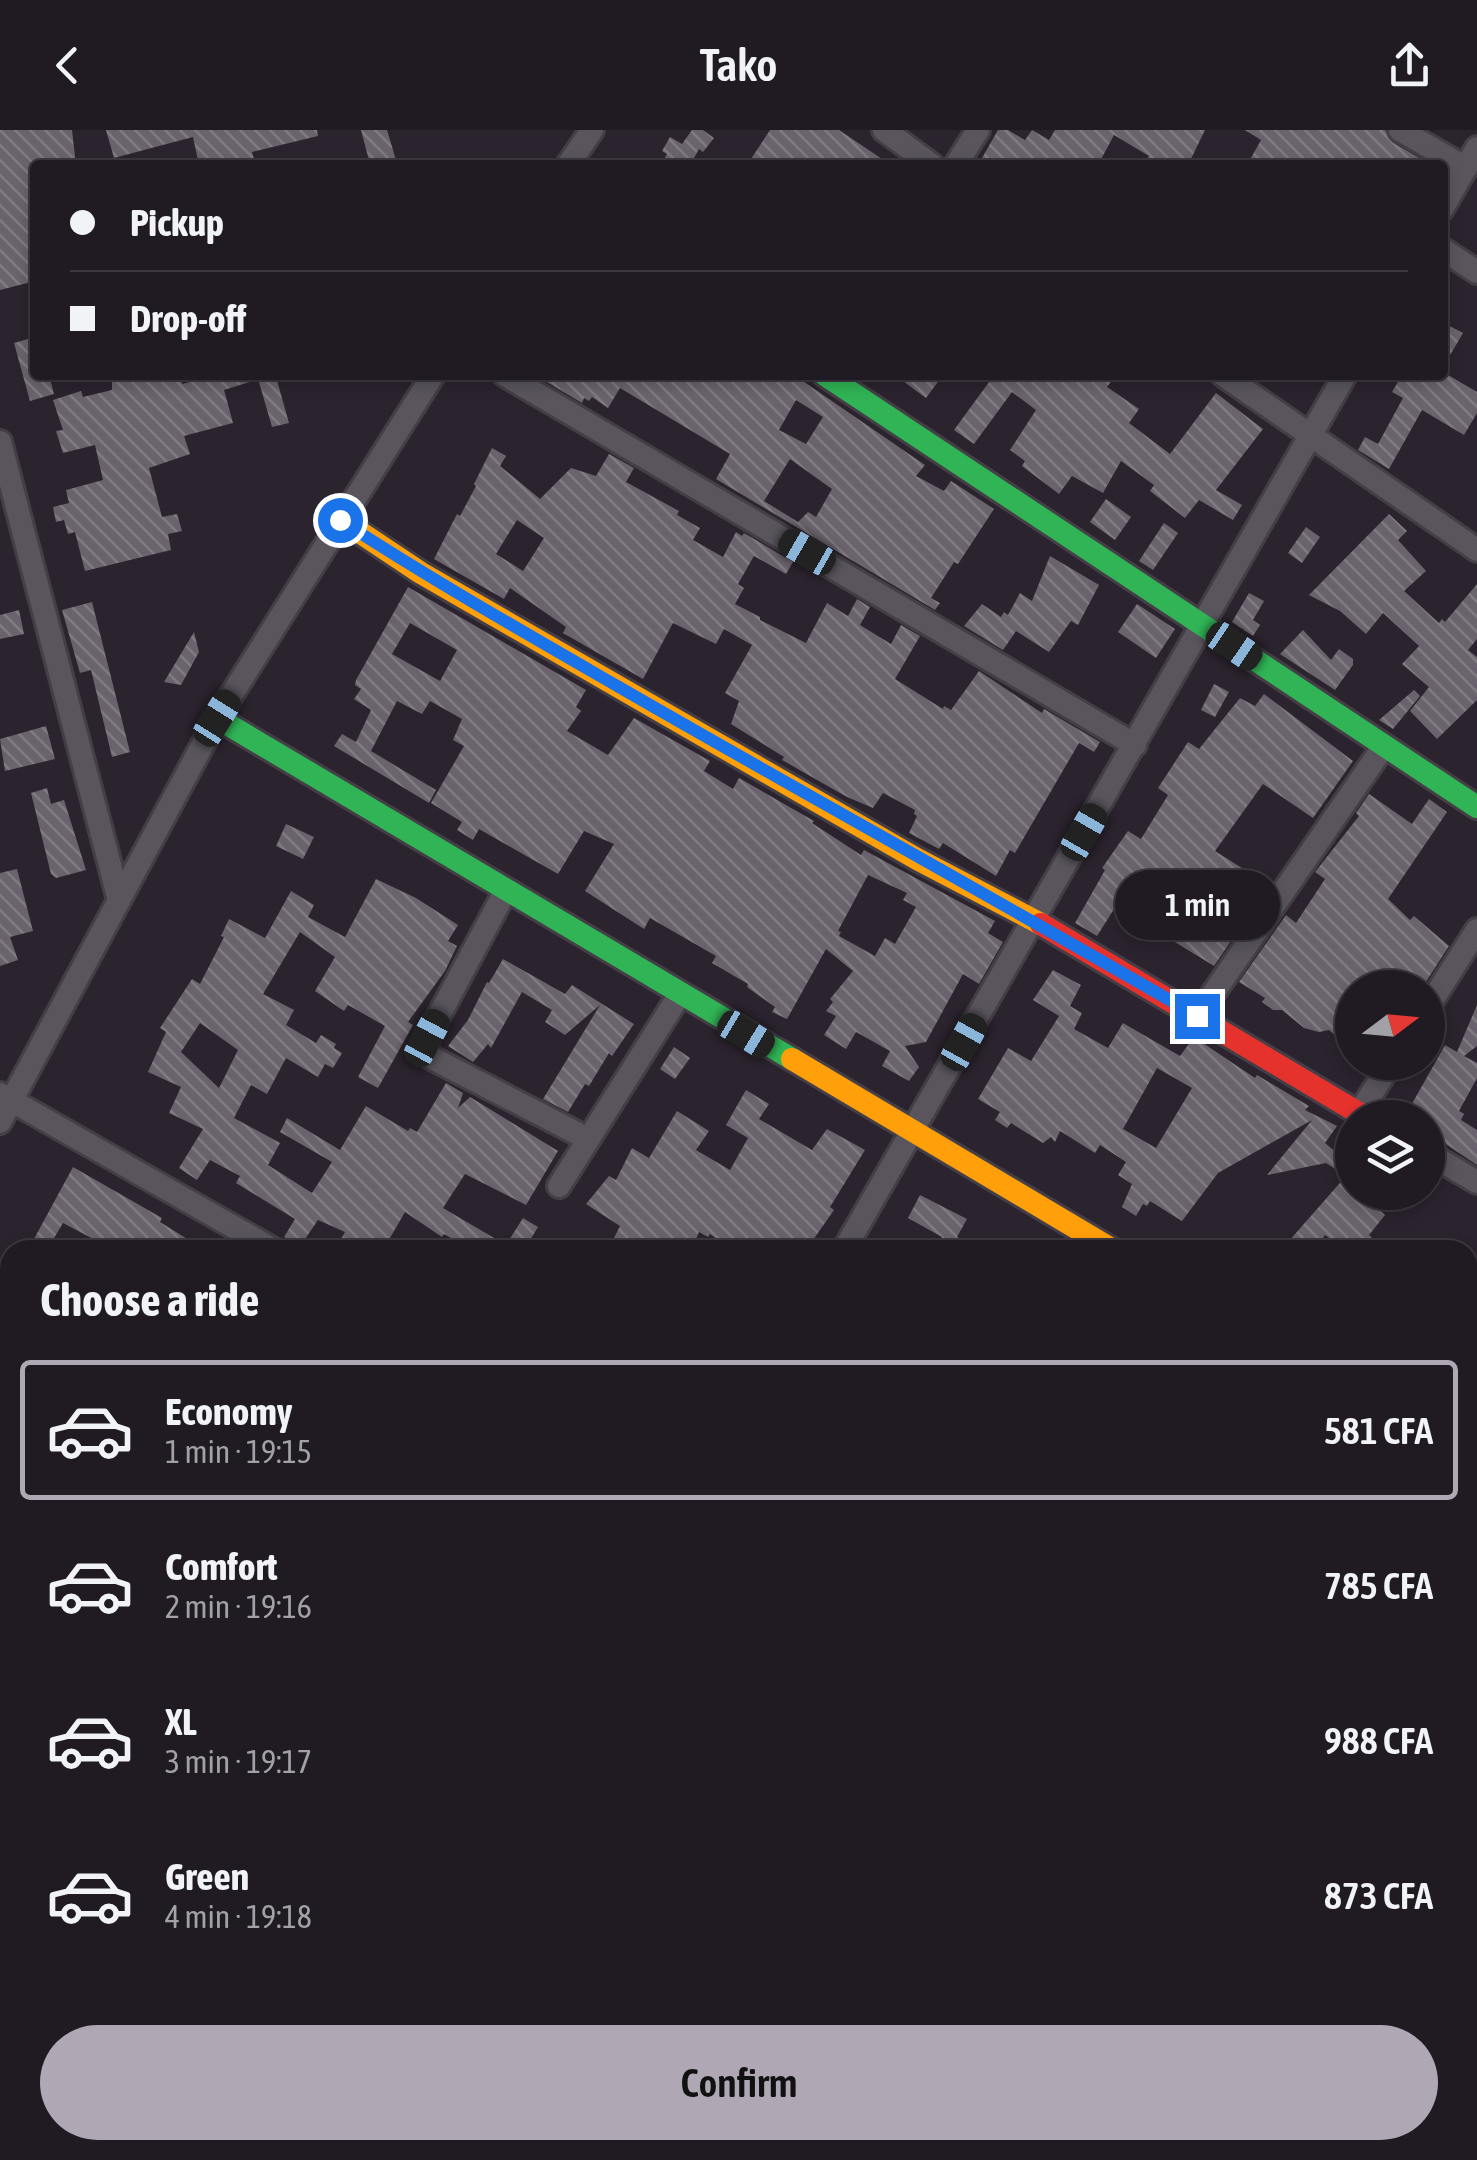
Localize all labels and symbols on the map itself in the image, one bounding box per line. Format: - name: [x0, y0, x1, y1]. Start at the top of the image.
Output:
- route start: [318, 498, 363, 543]
- car: [774, 524, 840, 580]
- car: [1201, 617, 1267, 675]
- car: [188, 685, 246, 751]
- car: [1056, 799, 1112, 865]
- callout: 1 min: [1114, 871, 1280, 941]
- north arrow: [1335, 970, 1445, 1080]
- route end: [1175, 994, 1220, 1039]
- car: [400, 1004, 454, 1072]
- car: [713, 1006, 779, 1062]
- car: [936, 1008, 992, 1076]

